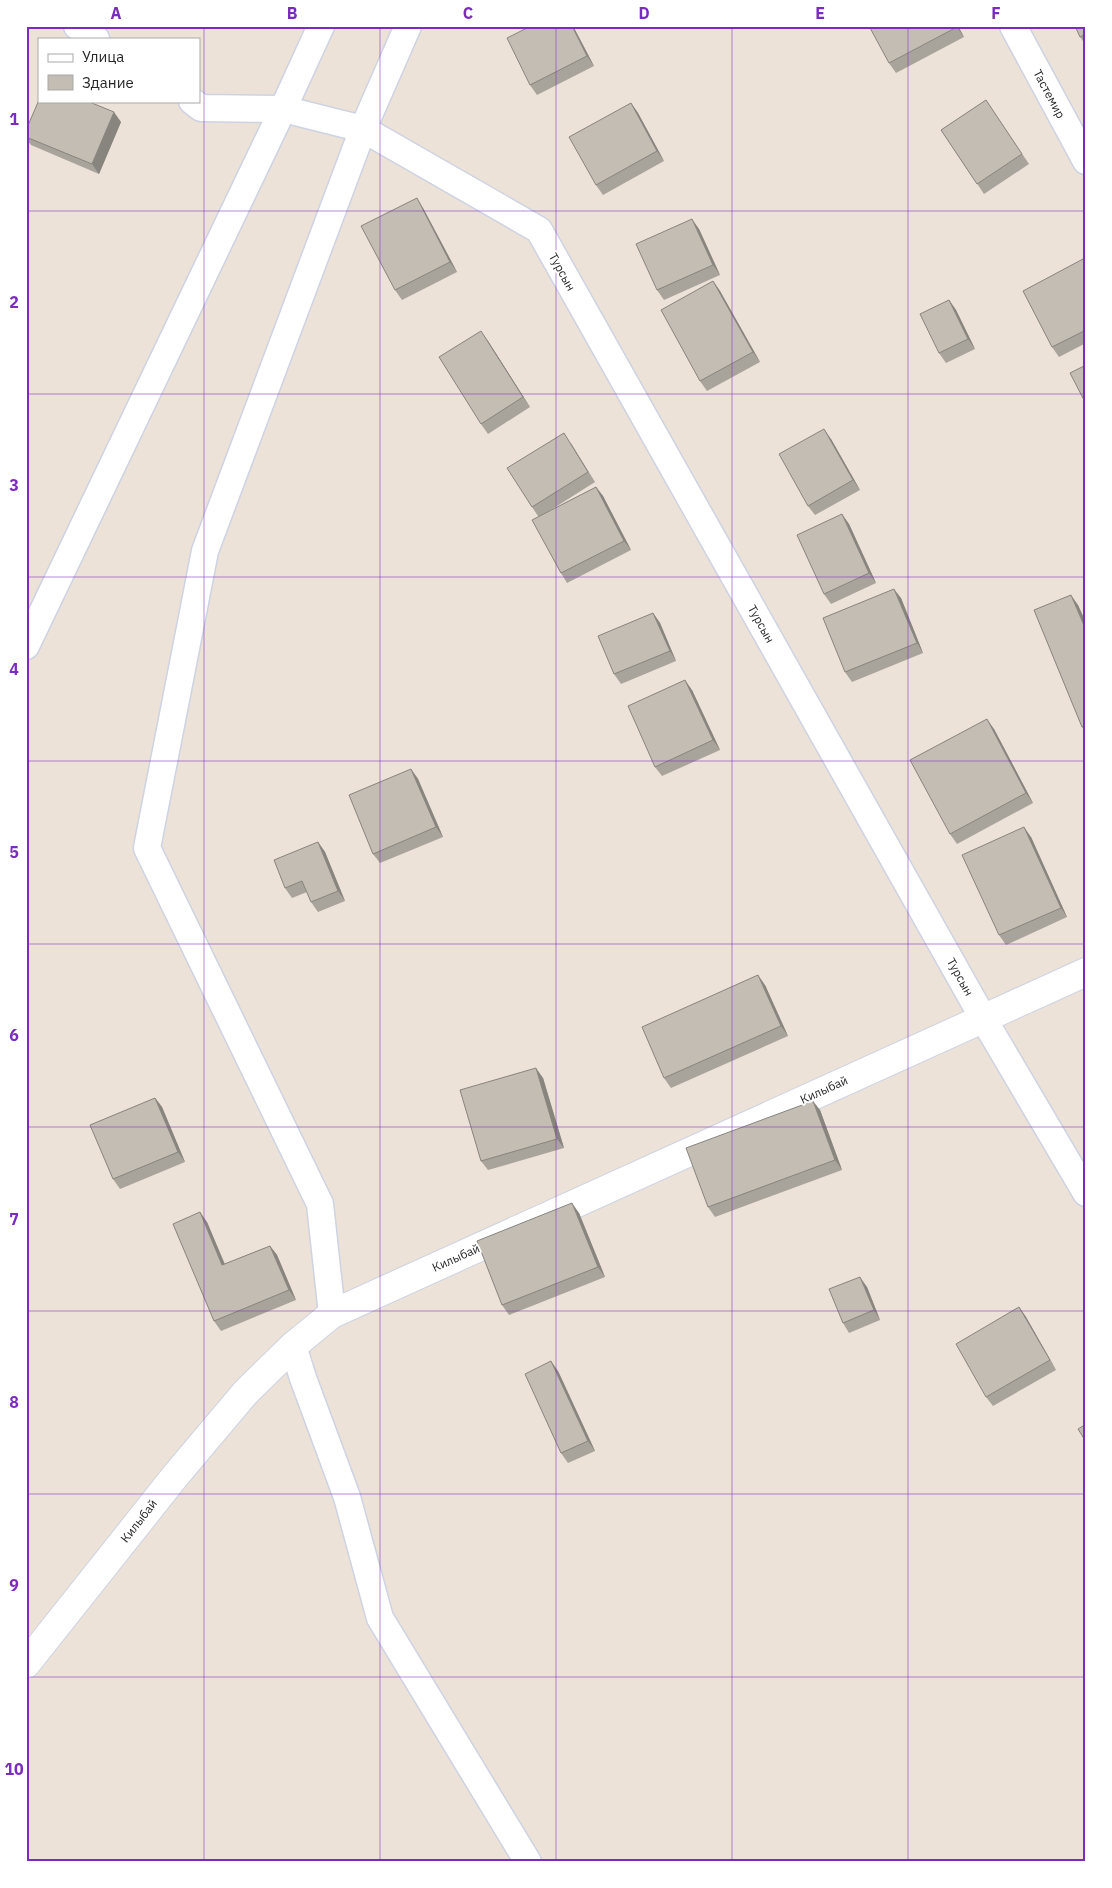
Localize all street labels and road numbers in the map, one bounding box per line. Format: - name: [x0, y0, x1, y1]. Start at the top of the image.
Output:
- street label: Тастемир: [1030, 67, 1069, 121]
- street label: Турсын: [546, 250, 579, 293]
- street label: Турсын: [745, 602, 778, 645]
- street label: Турсын: [944, 955, 977, 998]
- street label: Килыбай: [798, 1072, 850, 1107]
- street label: Килыбай: [430, 1240, 482, 1275]
- street label: Килыбай: [117, 1496, 160, 1545]

